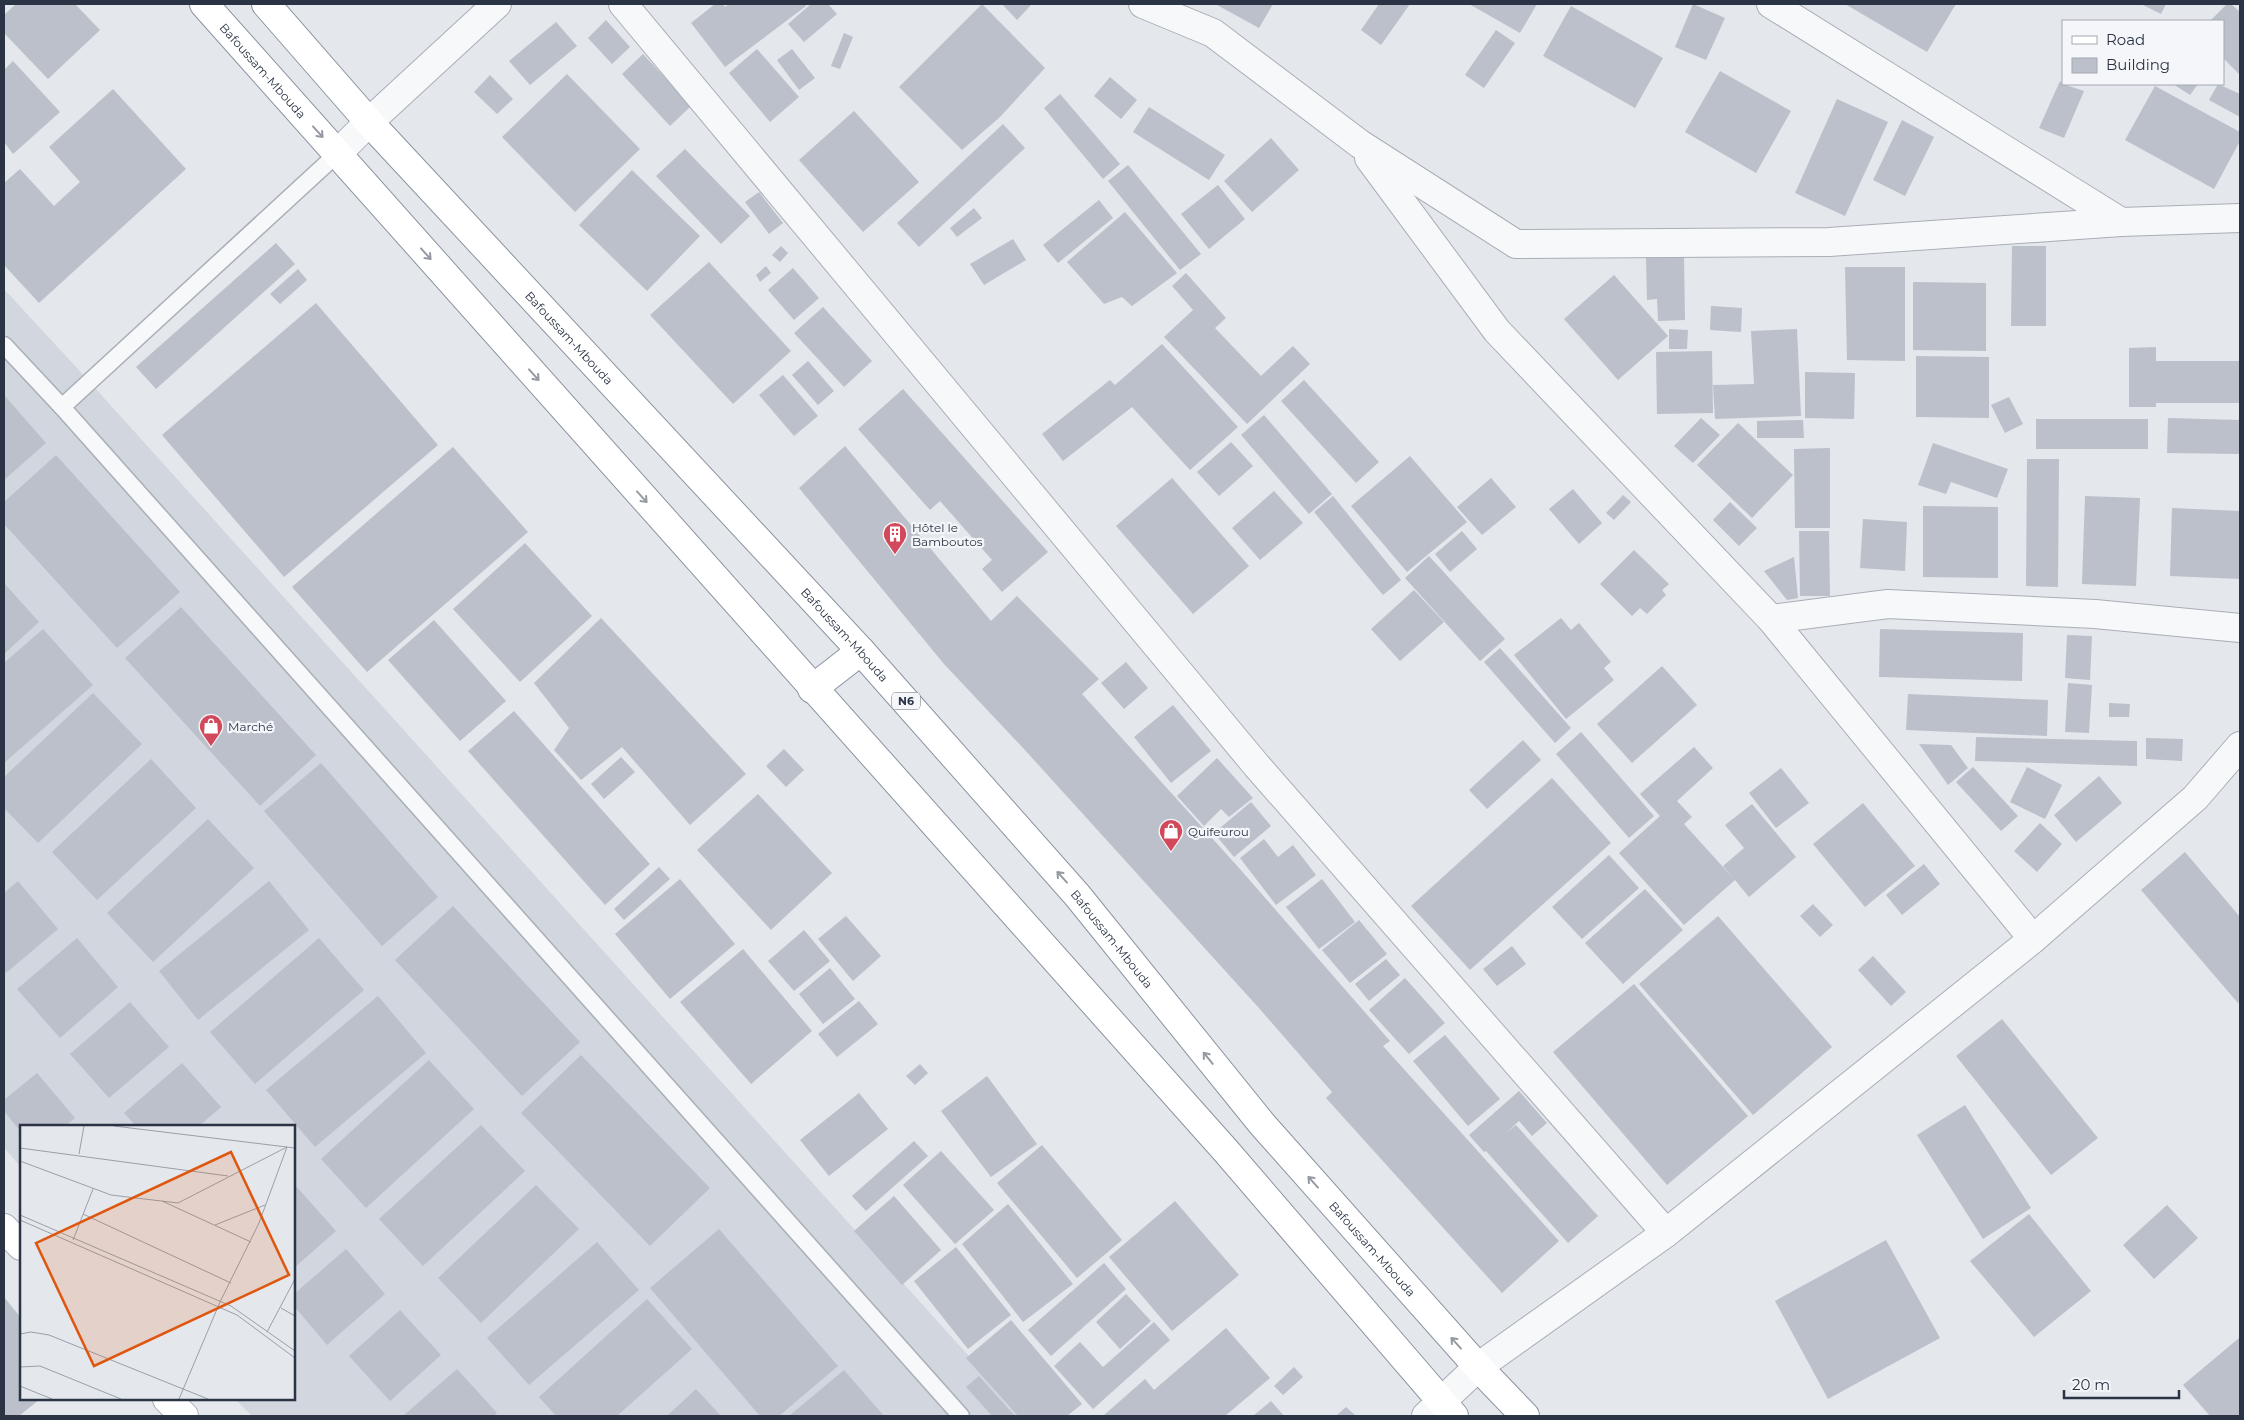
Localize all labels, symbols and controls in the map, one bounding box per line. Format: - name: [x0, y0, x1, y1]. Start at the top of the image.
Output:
- street label: Bafoussam-Mbouda: [217, 20, 309, 121]
- legend: [2062, 20, 2224, 85]
- text: Road: [2106, 30, 2145, 49]
- text: Building: [2106, 55, 2170, 74]
- one-way arrow: [312, 125, 323, 138]
- one-way arrow: [420, 247, 432, 260]
- street label: Bafoussam-Mbouda: [522, 288, 617, 387]
- one-way arrow: [528, 368, 539, 381]
- one-way arrow: [636, 490, 647, 503]
- place label: Hôtel le Bamboutos: [912, 520, 983, 549]
- building icon: Hôtel le Bamboutos: [882, 521, 908, 555]
- street label: Bafoussam-Mbouda: [798, 584, 892, 685]
- road number: N6: [892, 692, 920, 709]
- shop icon: Marché: [198, 713, 224, 747]
- place label: Marché: [228, 719, 273, 734]
- shop icon: Quifeurou: [1158, 818, 1184, 852]
- place label: Quifeurou: [1188, 824, 1249, 839]
- one-way arrow: [1056, 871, 1068, 884]
- street label: Bafoussam-Mbouda: [1068, 886, 1157, 991]
- one-way arrow: [1203, 1052, 1214, 1065]
- inset map: [20, 1125, 295, 1400]
- one-way arrow: [1307, 1175, 1319, 1188]
- street label: Bafoussam-Mbouda: [1326, 1198, 1419, 1299]
- one-way arrow: [1450, 1336, 1462, 1349]
- scale bar: [2064, 1368, 2179, 1400]
- text: 20 m: [2072, 1375, 2110, 1394]

